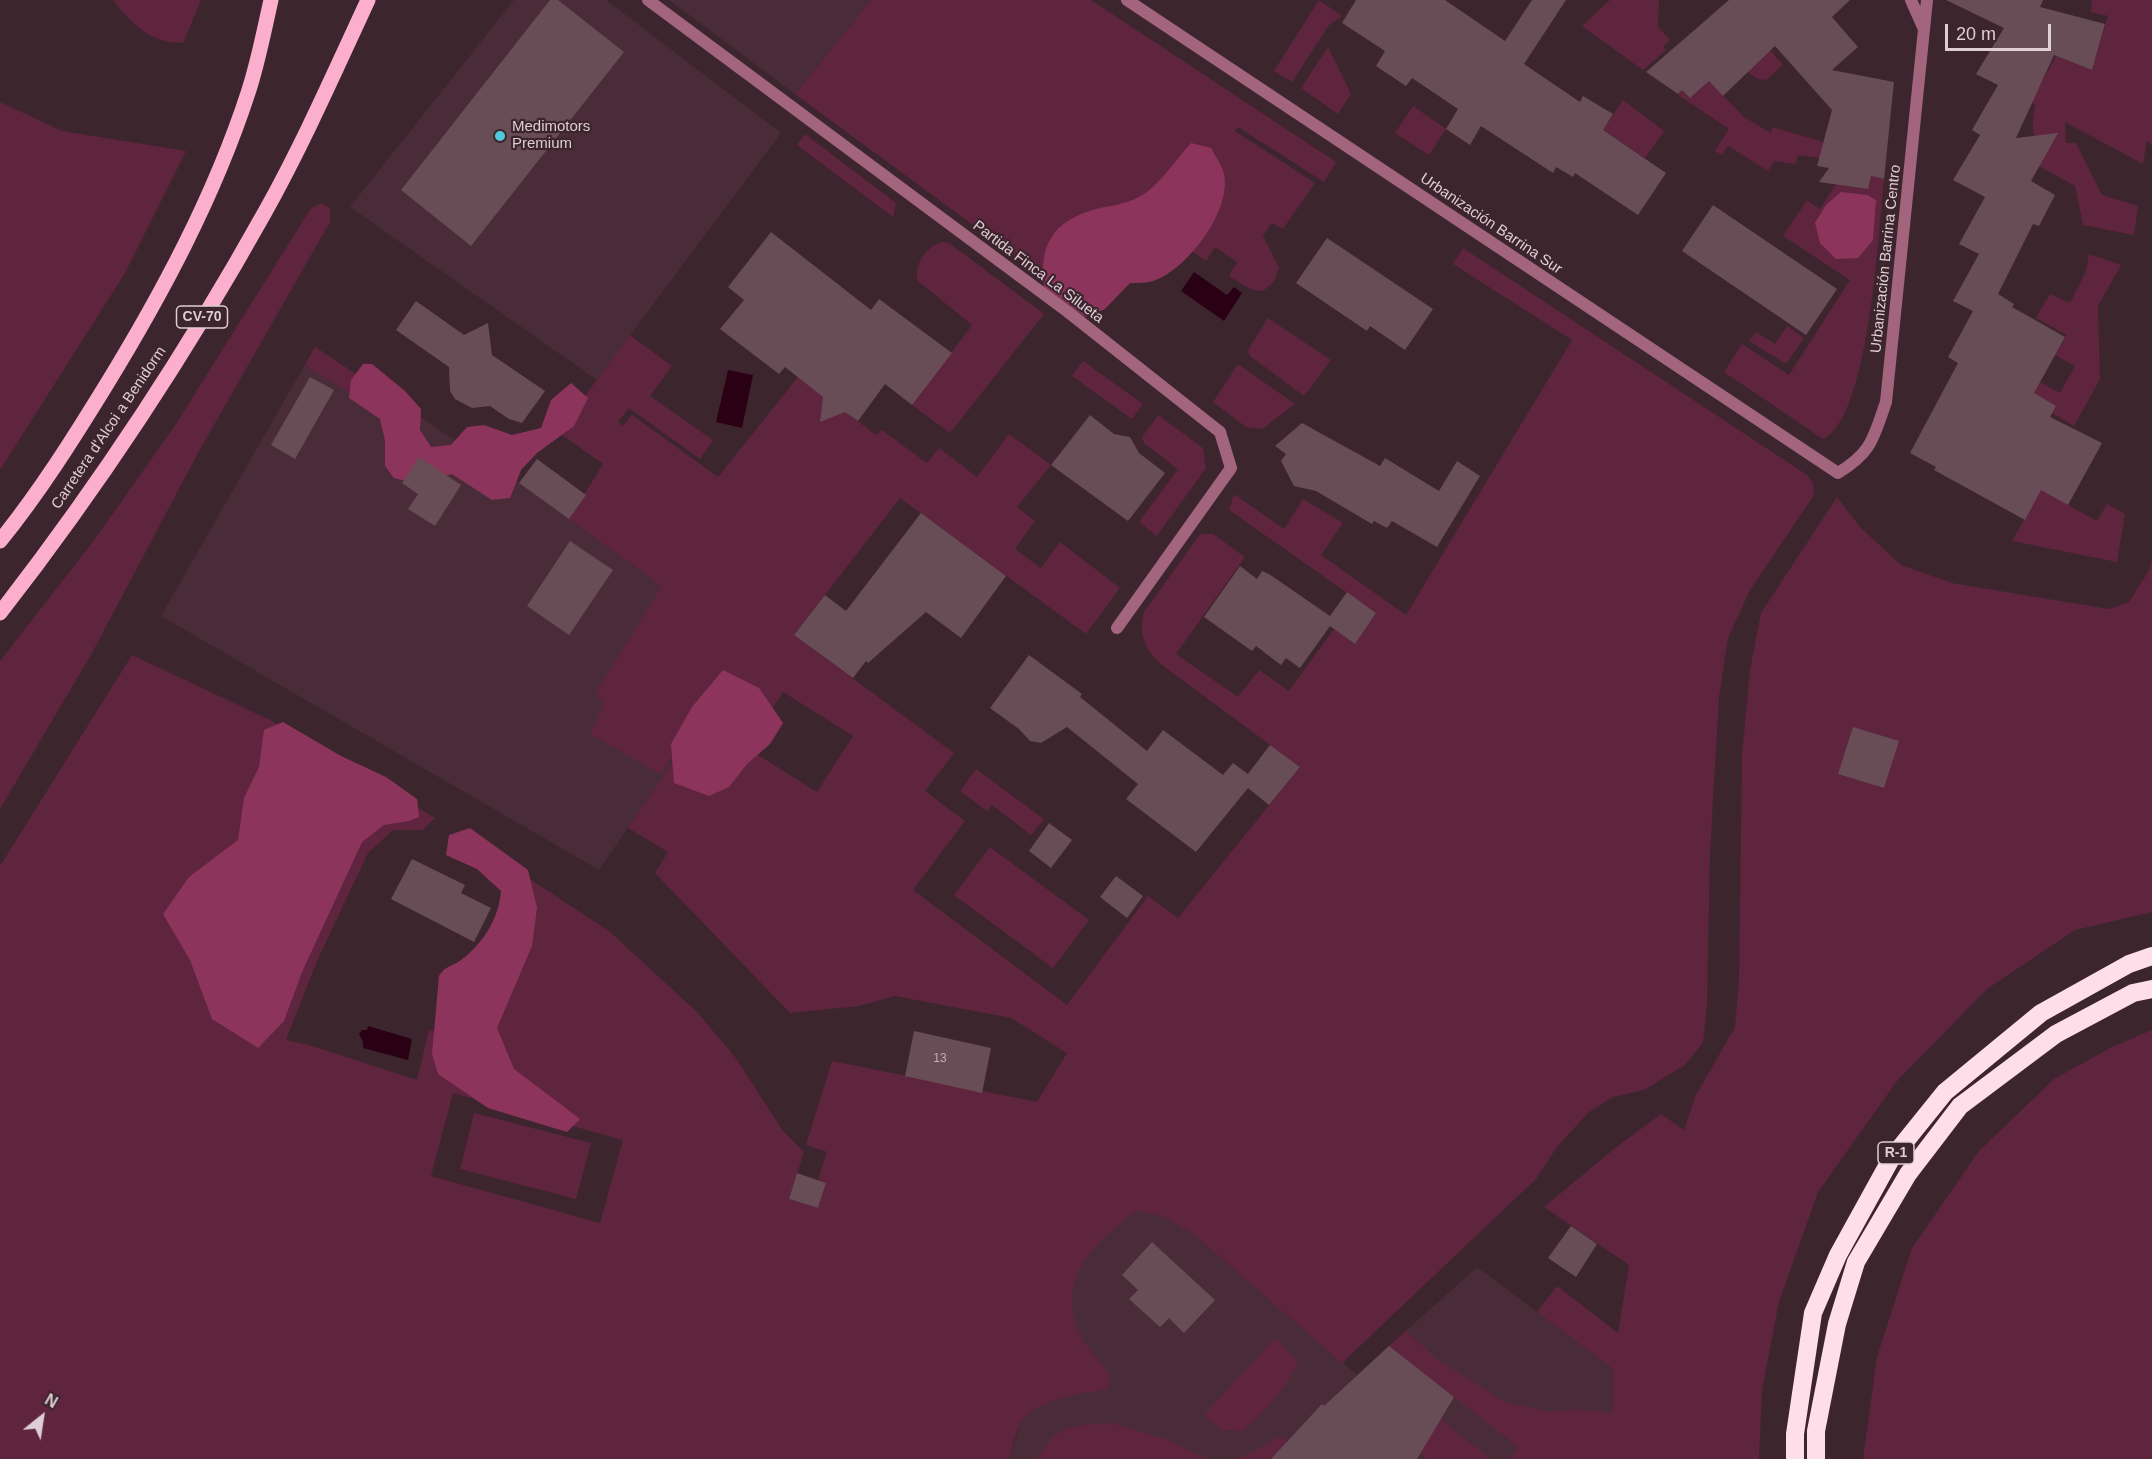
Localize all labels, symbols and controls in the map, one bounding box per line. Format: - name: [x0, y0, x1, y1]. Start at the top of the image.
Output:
- scale bar: [1948, 12, 2054, 50]
- text: 20 m: [1956, 24, 1996, 44]
- place label: Medimotors Premium: [512, 118, 590, 153]
- marker: Medimotors Premium: [493, 129, 507, 143]
- street label: Urbanización Barrina Centro: [1867, 164, 1905, 354]
- street label: Urbanización Barrina Sur: [1417, 170, 1565, 278]
- street label: Partida Finca La Silueta: [969, 217, 1107, 327]
- road number: CV-70: [176, 306, 228, 328]
- street label: Carretera d'Alcoi a Benidorm: [48, 343, 170, 513]
- house number: 13: [933, 1052, 947, 1066]
- road number: R-1: [1878, 1142, 1914, 1164]
- north arrow: [12, 1387, 72, 1447]
- text: N: [42, 1391, 61, 1411]

